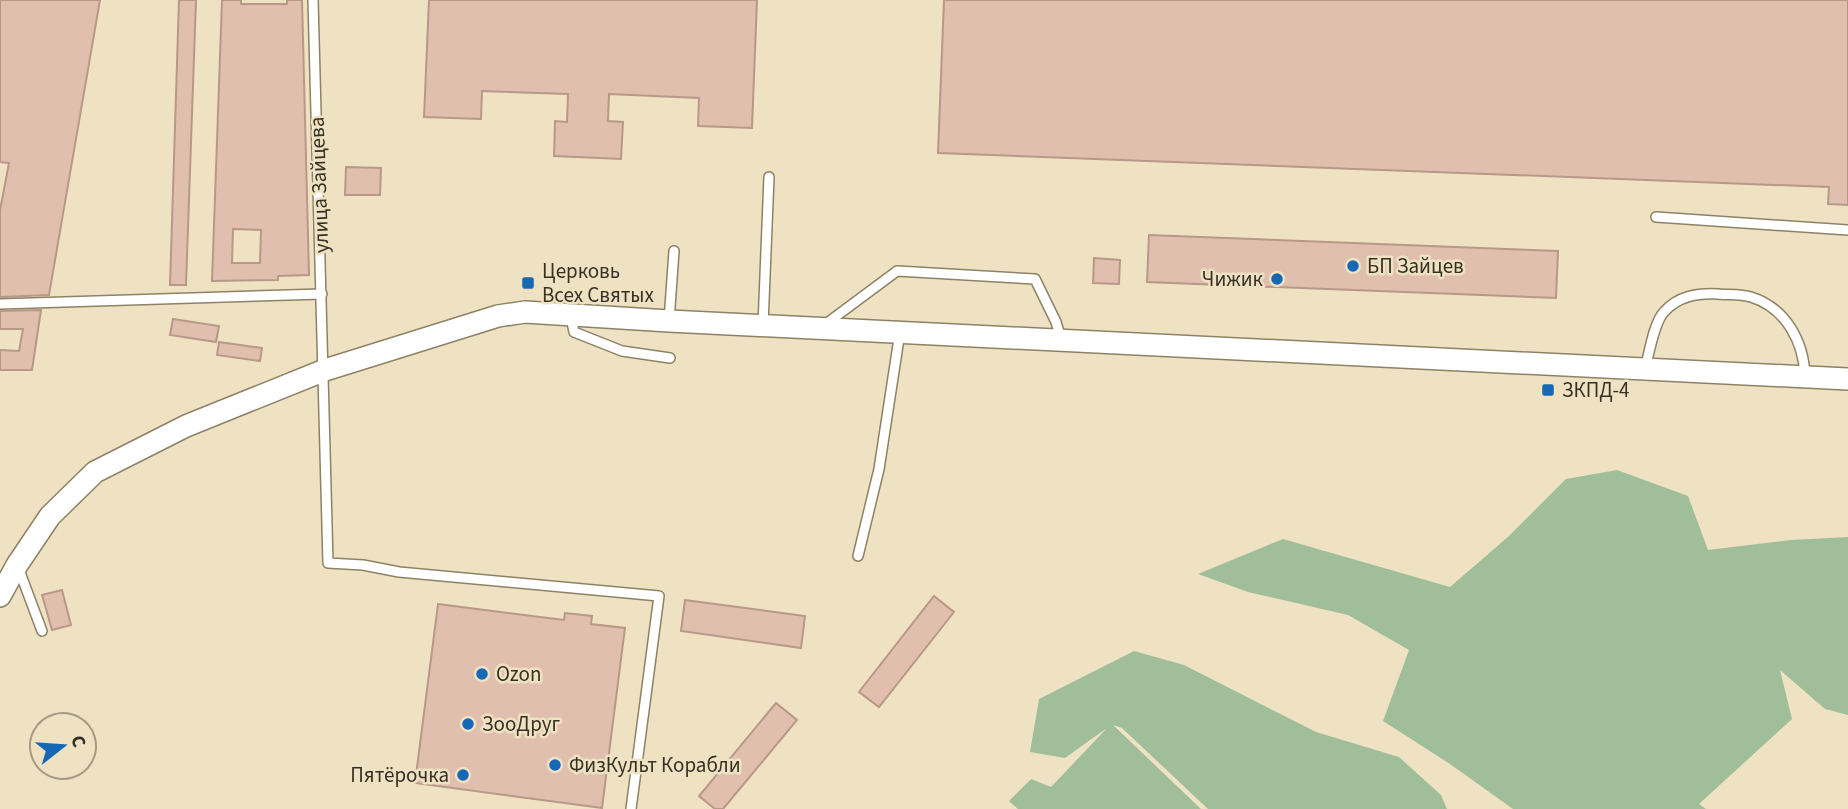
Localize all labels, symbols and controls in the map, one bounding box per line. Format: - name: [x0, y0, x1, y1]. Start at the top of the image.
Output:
- street label: улица Зайцева: [302, 116, 336, 254]
- place label: БП Зайцев: [1367, 251, 1464, 281]
- place label: Церковь Всех Святых: [542, 256, 655, 310]
- marker: БП Зайцев: [1345, 258, 1361, 274]
- place label: Чижик: [1202, 264, 1264, 294]
- marker: Чижик: [1269, 271, 1285, 287]
- marker: Церковь Всех Святых: [520, 275, 536, 291]
- place label: ЗКПД-4: [1562, 375, 1629, 405]
- marker: ЗКПД-4: [1540, 382, 1556, 398]
- place label: Ozon: [496, 659, 541, 689]
- marker: Ozon: [474, 666, 490, 682]
- place label: ЗооДруг: [482, 709, 561, 739]
- north arrow: [28, 711, 98, 781]
- marker: ЗооДруг: [460, 716, 476, 732]
- text: С: [63, 732, 92, 751]
- place label: ФизКульт Корабли: [569, 750, 741, 780]
- marker: ФизКульт Корабли: [547, 757, 563, 773]
- place label: Пятёрочка: [350, 760, 449, 790]
- marker: Пятёрочка: [455, 767, 471, 783]

